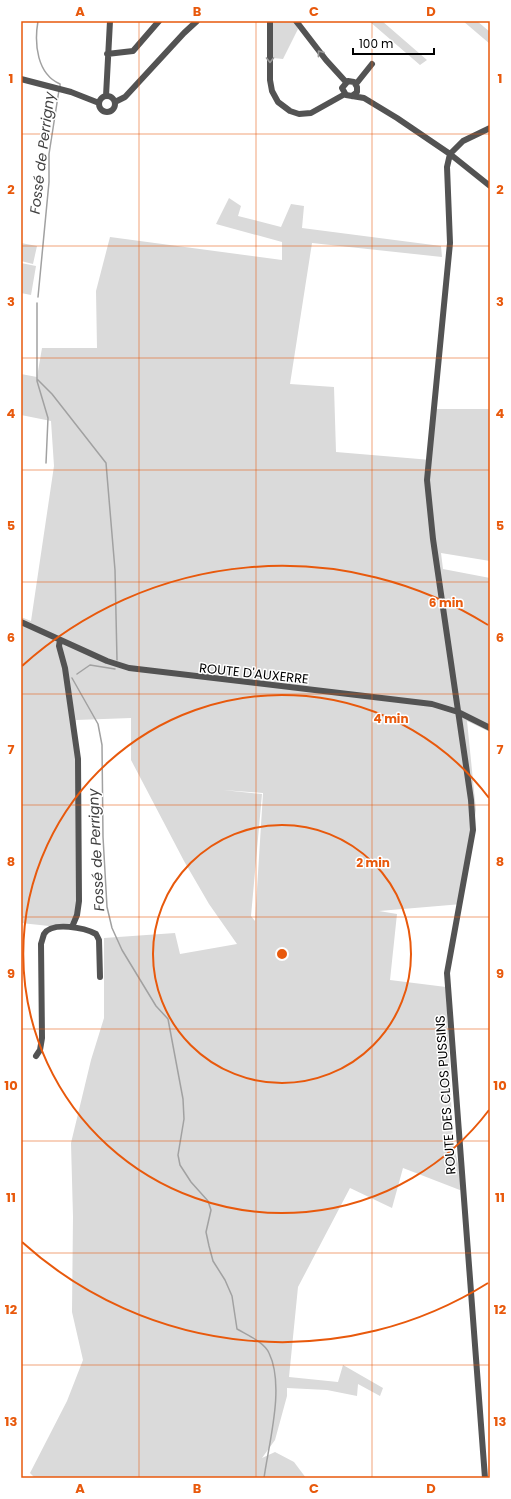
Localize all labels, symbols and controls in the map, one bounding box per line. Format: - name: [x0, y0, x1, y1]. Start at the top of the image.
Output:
- text: A: [75, 2, 85, 21]
- text: B: [193, 2, 202, 21]
- text: C: [309, 2, 319, 21]
- text: D: [426, 2, 436, 21]
- scale bar: [353, 30, 434, 56]
- text: 100 m: [359, 35, 393, 52]
- one-way arrow: [318, 51, 325, 58]
- one-way arrow: [266, 57, 274, 63]
- text: 1: [9, 69, 13, 88]
- text: 1: [498, 69, 502, 88]
- water label: Fossé de Perrigny: [25, 90, 60, 215]
- text: 2: [7, 180, 15, 199]
- text: 2: [496, 180, 504, 199]
- text: 3: [7, 292, 15, 311]
- text: 3: [496, 292, 504, 311]
- text: 4: [7, 404, 16, 423]
- text: 4: [496, 404, 505, 423]
- text: 5: [7, 516, 15, 535]
- text: 5: [496, 516, 504, 535]
- text: 6 min: [429, 594, 463, 611]
- text: 6: [7, 628, 15, 647]
- text: 6: [496, 628, 504, 647]
- street label: ROUTE D'AUXERRE: [198, 658, 310, 689]
- text: 4 min: [373, 710, 409, 727]
- text: 7: [8, 740, 15, 759]
- text: 7: [497, 740, 504, 759]
- water label: Fossé de Perrigny: [83, 787, 109, 912]
- text: 8: [7, 852, 15, 871]
- text: 8: [496, 852, 504, 871]
- text: 2 min: [356, 854, 390, 871]
- centre of rings: [275, 947, 289, 961]
- text: 9: [7, 964, 15, 983]
- text: 9: [496, 964, 504, 983]
- street label: ROUTE DES CLOS PUSSINS: [430, 1015, 461, 1175]
- text: 10: [4, 1076, 18, 1095]
- text: 10: [493, 1076, 507, 1095]
- text: 11: [6, 1188, 16, 1207]
- text: 11: [495, 1188, 505, 1207]
- text: 12: [5, 1300, 18, 1319]
- text: 12: [494, 1300, 507, 1319]
- text: 13: [5, 1412, 18, 1431]
- text: 13: [494, 1412, 507, 1431]
- text: A: [75, 1479, 85, 1498]
- text: B: [193, 1479, 202, 1498]
- text: C: [309, 1479, 319, 1498]
- text: D: [426, 1479, 436, 1498]

